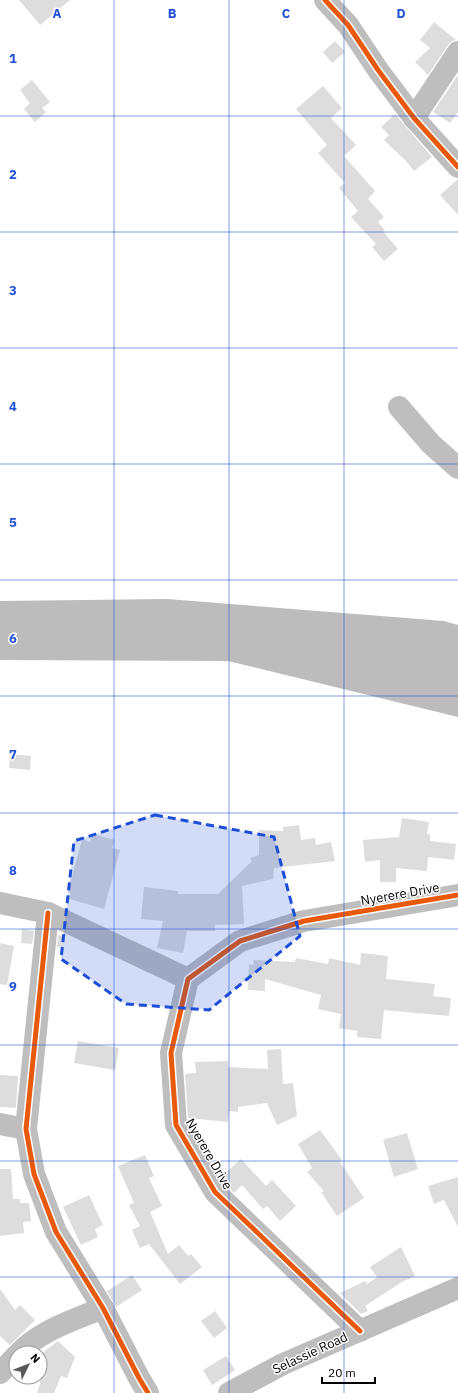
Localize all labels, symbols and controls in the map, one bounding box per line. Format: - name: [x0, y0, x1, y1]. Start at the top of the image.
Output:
- text: A: [53, 5, 62, 22]
- text: B: [168, 5, 177, 22]
- text: C: [282, 5, 291, 22]
- text: D: [396, 5, 406, 22]
- text: 1: [9, 50, 17, 67]
- text: 2: [9, 166, 17, 183]
- text: 3: [9, 282, 17, 299]
- text: 4: [9, 398, 17, 415]
- text: 5: [9, 514, 17, 531]
- text: 6: [9, 630, 17, 647]
- text: 7: [9, 746, 17, 763]
- text: 8: [9, 862, 17, 879]
- street label: Nyerere Drive: [359, 879, 441, 909]
- text: 9: [9, 978, 17, 995]
- street label: Nyerere Drive: [182, 1115, 236, 1193]
- street label: Selassie Road: [270, 1328, 350, 1378]
- north arrow: [8, 1345, 48, 1385]
- text: N: [27, 1350, 43, 1366]
- scale bar: [322, 1359, 375, 1385]
- text: 20 m: [328, 1365, 356, 1380]

